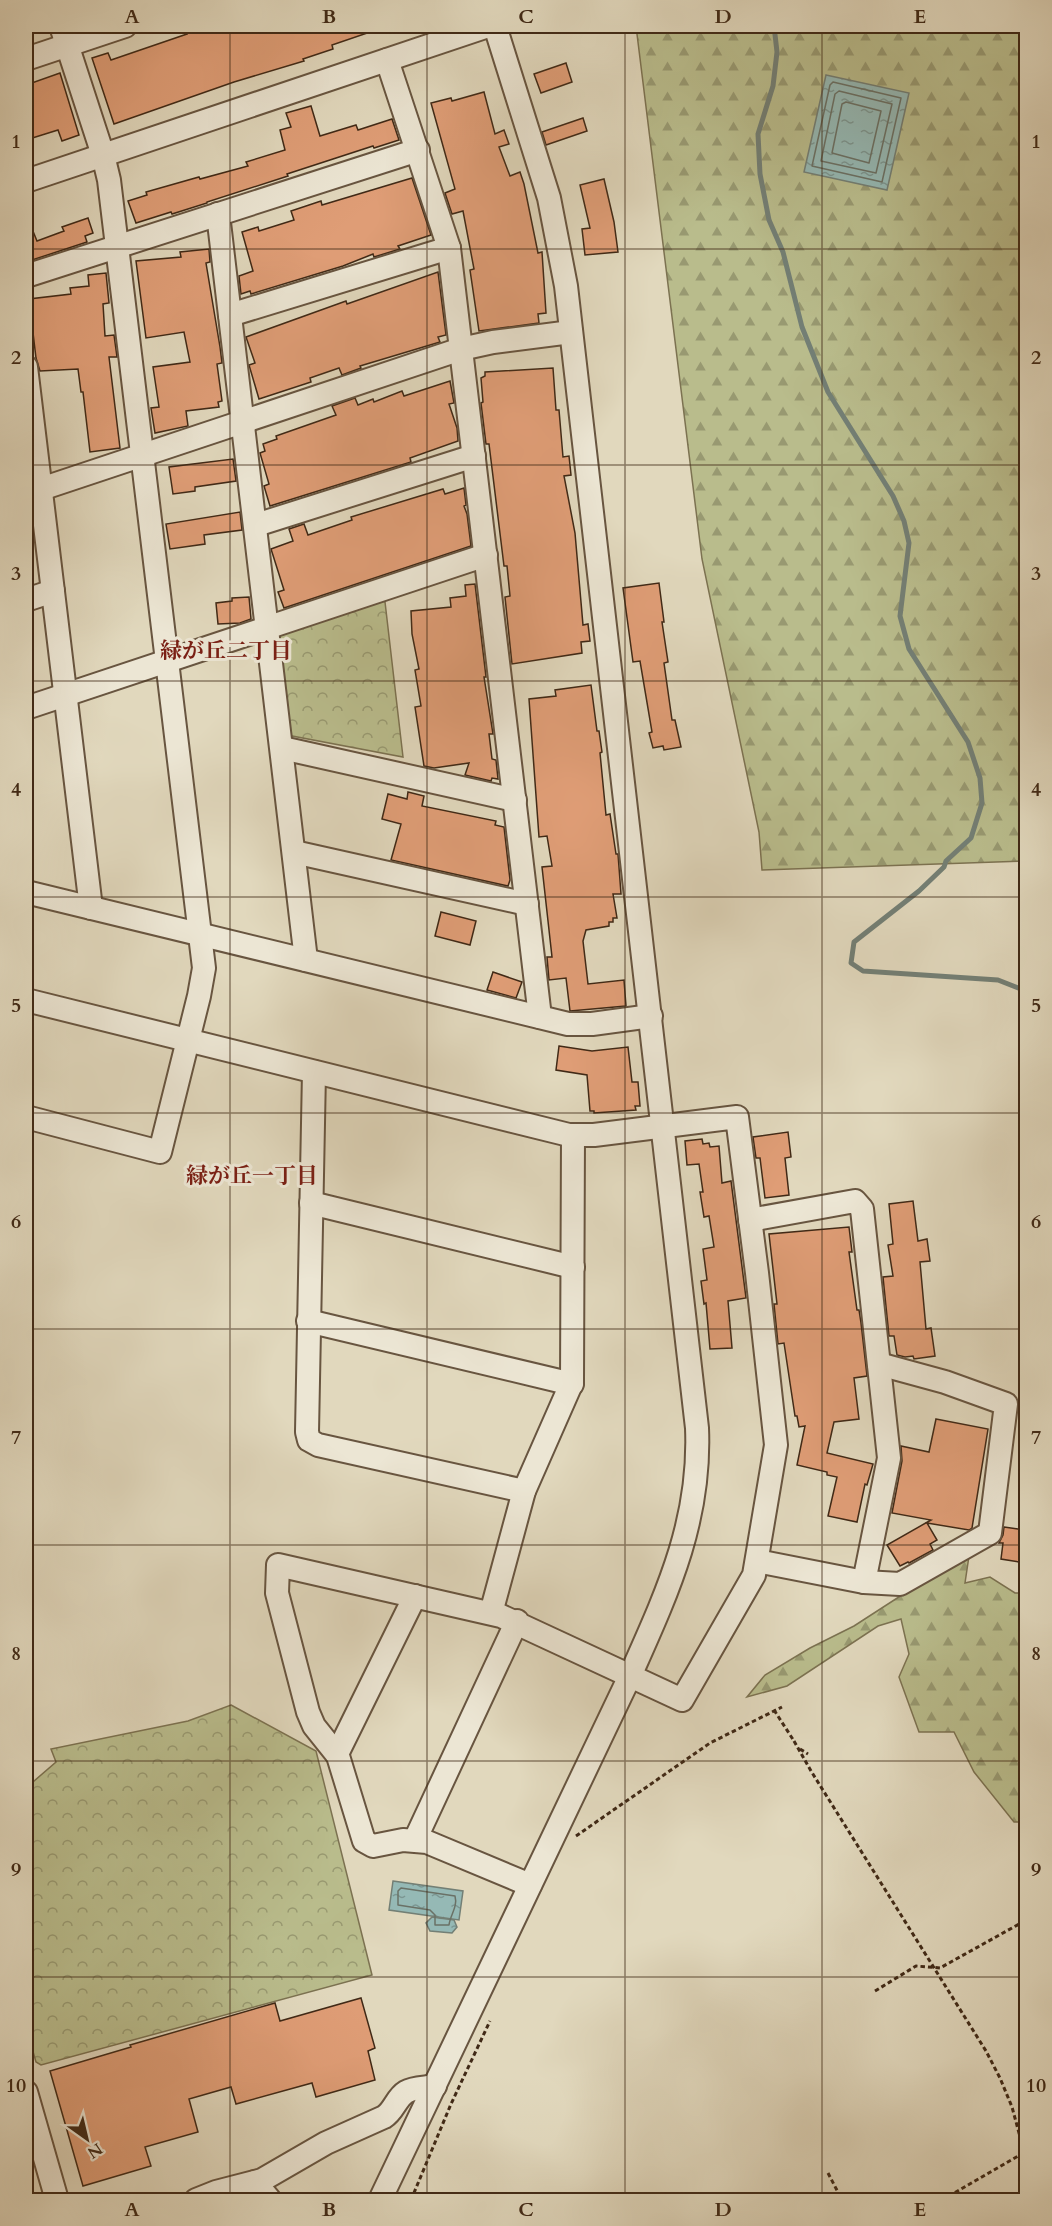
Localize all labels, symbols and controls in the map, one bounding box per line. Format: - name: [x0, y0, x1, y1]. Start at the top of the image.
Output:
- text: A: [124, 3, 140, 30]
- text: B: [322, 3, 336, 30]
- text: C: [518, 3, 534, 30]
- text: D: [714, 3, 732, 30]
- text: E: [914, 3, 926, 30]
- text: 1: [11, 128, 21, 155]
- text: 1: [1031, 128, 1041, 155]
- text: 2: [11, 344, 21, 371]
- text: 2: [1031, 344, 1041, 371]
- text: 3: [11, 560, 21, 587]
- text: 3: [1031, 560, 1041, 587]
- district label: 緑が丘二丁目: [160, 636, 292, 666]
- text: 4: [11, 776, 21, 803]
- text: 4: [1031, 776, 1041, 803]
- text: 5: [11, 992, 21, 1019]
- text: 5: [1031, 992, 1041, 1019]
- district label: 緑が丘一丁目: [186, 1161, 318, 1191]
- text: 6: [11, 1208, 21, 1235]
- text: 6: [1031, 1208, 1041, 1235]
- text: 7: [11, 1424, 21, 1451]
- text: 7: [1031, 1424, 1041, 1451]
- text: 8: [11, 1640, 21, 1667]
- text: 8: [1031, 1640, 1041, 1667]
- text: 9: [11, 1856, 21, 1883]
- text: 9: [1031, 1856, 1041, 1883]
- text: 10: [6, 2072, 26, 2099]
- text: 10: [1026, 2072, 1046, 2099]
- north arrow: [57, 2109, 117, 2169]
- text: N: [83, 2138, 107, 2164]
- text: A: [124, 2196, 140, 2223]
- text: B: [322, 2196, 336, 2223]
- text: C: [518, 2196, 534, 2223]
- text: D: [714, 2196, 732, 2223]
- text: E: [914, 2196, 926, 2223]

